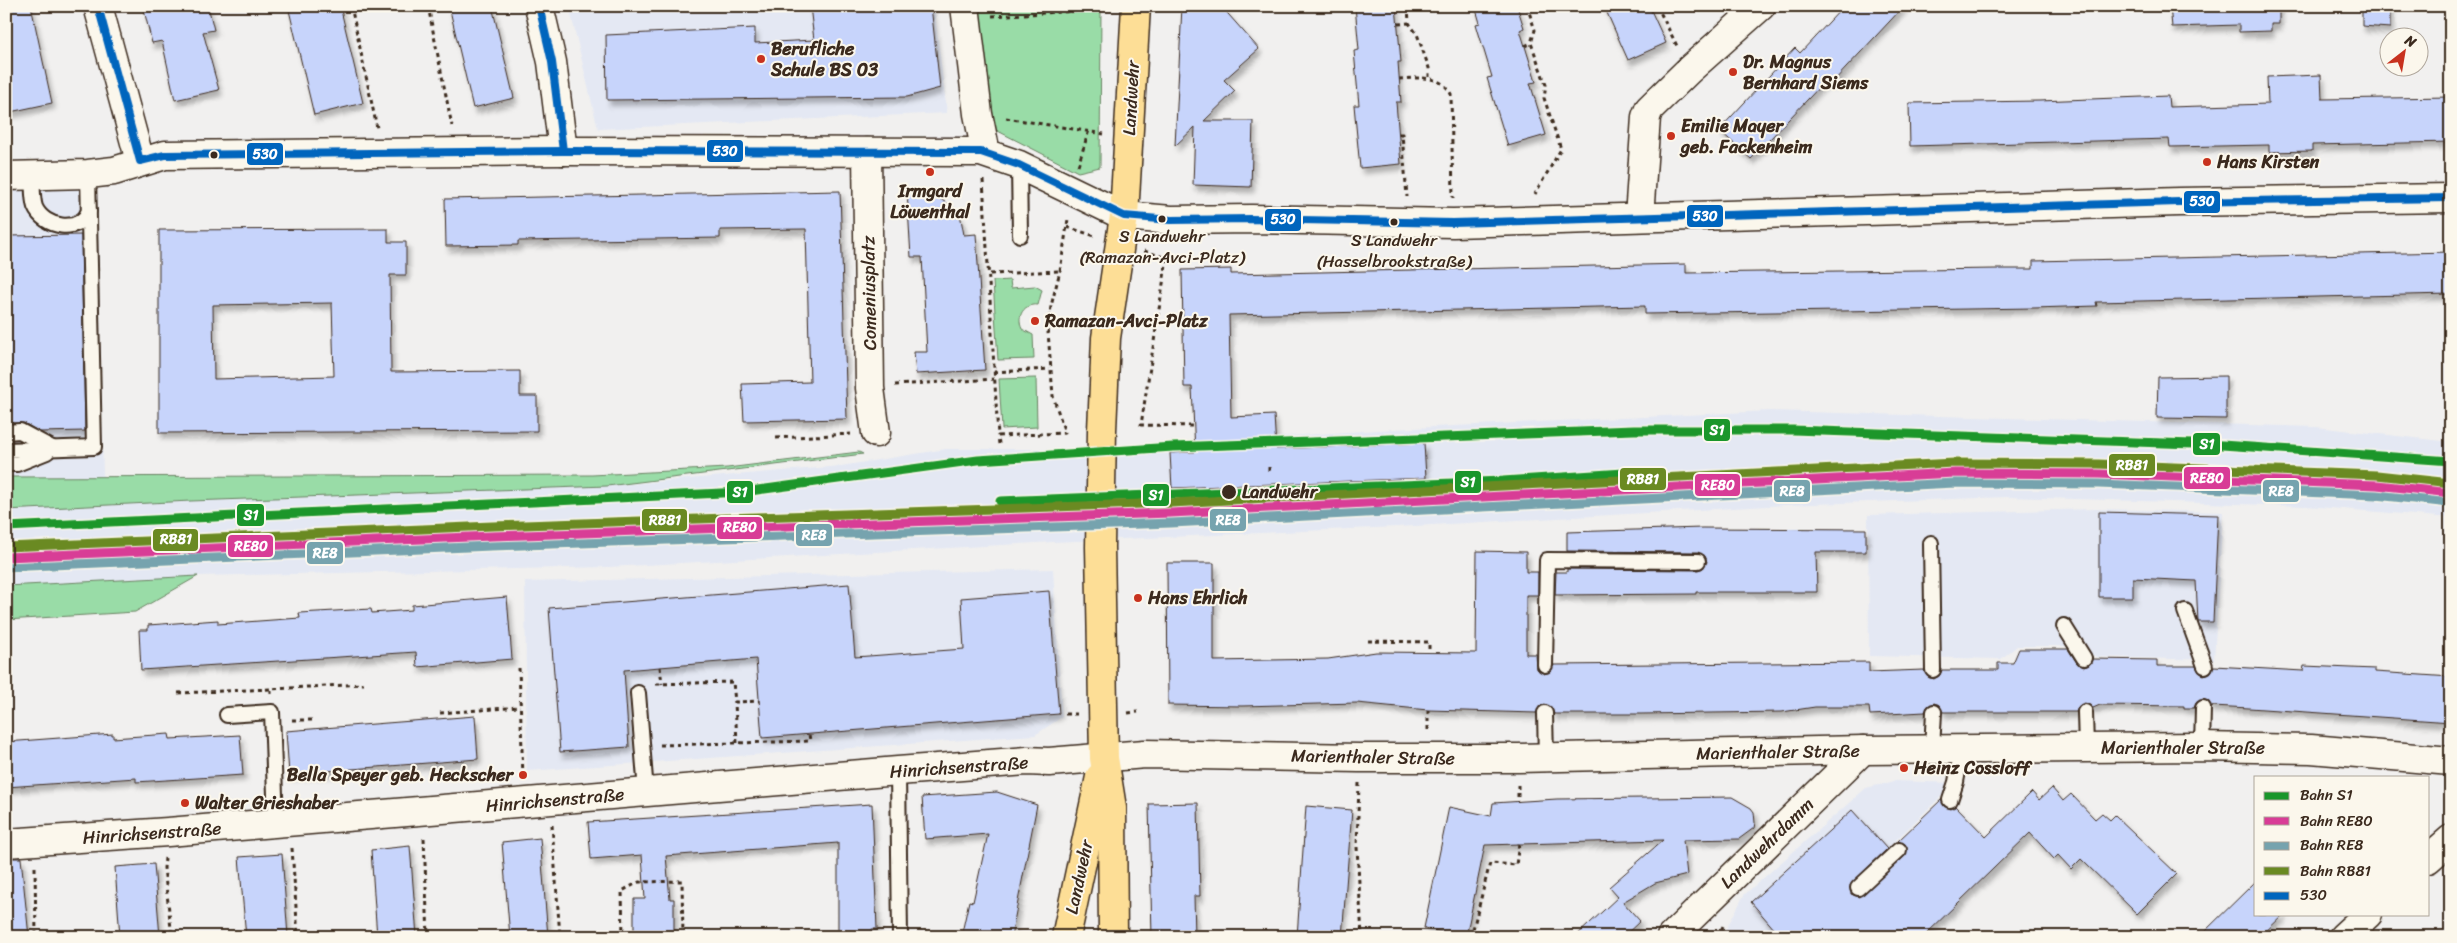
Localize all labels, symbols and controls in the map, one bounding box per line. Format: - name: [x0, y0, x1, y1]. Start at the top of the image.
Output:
- north arrow: [2380, 28, 2430, 78]
- text: N: [2399, 28, 2421, 55]
- place label: Berufliche Schule BS 03: [770, 33, 878, 86]
- place label: Dr. Magnus Bernhard Siems: [1743, 46, 1869, 99]
- marker: Berufliche Schule BS 03: [755, 53, 767, 65]
- street label: Landwehr: [1113, 58, 1149, 136]
- marker: Dr. Magnus Bernhard Siems: [1727, 66, 1739, 78]
- place label: Emilie Mayer geb. Fackenheim: [1679, 110, 1812, 163]
- marker: Emilie Mayer geb. Fackenheim: [1665, 130, 1677, 142]
- line badge: 530: [706, 139, 744, 163]
- text: 530: [712, 139, 738, 164]
- line badge: 530: [246, 142, 284, 166]
- text: 530: [252, 142, 278, 167]
- place label: Hans Kirsten: [2216, 146, 2320, 178]
- unlabelled marker: [209, 150, 219, 160]
- marker: Hans Kirsten: [2201, 156, 2213, 168]
- marker: Irmgard Löwenthal: [924, 166, 936, 178]
- place label: Irmgard Löwenthal: [890, 175, 971, 228]
- text: 530: [2189, 189, 2215, 214]
- line badge: 530: [2183, 190, 2221, 214]
- line badge: 530: [1686, 204, 1724, 228]
- text: 530: [1692, 204, 1718, 229]
- text: 530: [1270, 207, 1296, 232]
- line badge: 530: [1264, 208, 1302, 232]
- marker: S Landwehr (Ramazan-Avci-Platz): [1157, 214, 1167, 224]
- marker: S Landwehr (Hasselbrookstraße): [1389, 217, 1399, 227]
- place label: S Landwehr (Ramazan-Avci-Platz): [1079, 221, 1246, 272]
- place label: S Landwehr (Hasselbrookstraße): [1317, 225, 1472, 276]
- street label: Comeniusplatz: [852, 235, 886, 351]
- place label: Ramazan-Avci-Platz: [1044, 305, 1209, 337]
- marker: Ramazan-Avci-Platz: [1029, 315, 1041, 327]
- line badge: S1: [1703, 418, 1731, 442]
- text: S1: [1709, 418, 1724, 443]
- line badge: S1: [2192, 432, 2221, 456]
- text: S1: [2199, 432, 2214, 457]
- line badge: RB81: [2108, 453, 2156, 477]
- text: RB81: [2115, 453, 2148, 478]
- line badge: RE80: [2183, 466, 2231, 490]
- text: RE80: [2189, 466, 2224, 491]
- line badge: RB81: [1619, 467, 1667, 491]
- text: RB81: [1626, 467, 1659, 492]
- line badge: S1: [1454, 470, 1482, 494]
- text: S1: [1460, 470, 1475, 495]
- line badge: RE80: [1694, 473, 1741, 497]
- text: RE80: [1700, 473, 1735, 498]
- place label: Landwehr: [1242, 476, 1319, 508]
- line badge: RE8: [1773, 479, 1811, 503]
- text: RE8: [1779, 479, 1805, 504]
- line badge: RE8: [2262, 479, 2300, 503]
- text: RE8: [2268, 479, 2294, 504]
- line badge: S1: [726, 480, 754, 504]
- text: S1: [732, 480, 747, 505]
- line badge: S1: [1142, 483, 1170, 507]
- text: S1: [1148, 483, 1163, 508]
- marker: Landwehr: [1220, 483, 1238, 501]
- line badge: S1: [236, 503, 265, 527]
- text: S1: [243, 503, 258, 528]
- line badge: RB81: [641, 508, 688, 532]
- text: RB81: [648, 508, 681, 533]
- line badge: RE8: [1209, 508, 1247, 532]
- text: RE8: [1215, 508, 1241, 533]
- text: RE80: [722, 515, 757, 540]
- line badge: RE80: [716, 516, 763, 540]
- line badge: RE8: [795, 523, 833, 547]
- text: RE8: [801, 523, 827, 548]
- text: RB81: [159, 527, 192, 552]
- line badge: RB81: [152, 528, 199, 552]
- line badge: RE80: [227, 534, 274, 558]
- text: RE80: [233, 534, 268, 559]
- line badge: RE8: [306, 541, 344, 565]
- text: RE8: [312, 541, 338, 566]
- place label: Hans Ehrlich: [1147, 582, 1248, 614]
- marker: Hans Ehrlich: [1132, 592, 1144, 604]
- street label: Marienthaler Straße: [2101, 732, 2265, 764]
- street label: Marienthaler Straße: [1696, 735, 1860, 769]
- street label: Marienthaler Straße: [1291, 740, 1455, 774]
- street label: Hinrichsenstraße: [888, 746, 1030, 788]
- place label: Heinz Cossloff: [1913, 752, 2033, 784]
- place label: Bella Speyer geb. Heckscher: [287, 759, 515, 791]
- marker: Heinz Cossloff: [1898, 762, 1910, 774]
- marker: Bella Speyer geb. Heckscher: [517, 769, 529, 781]
- legend: [2254, 776, 2430, 916]
- street label: Hinrichsenstraße: [484, 778, 626, 822]
- text: Bahn S1: [2300, 782, 2353, 808]
- place label: Walter Grieshaber: [195, 787, 339, 819]
- street label: Landwehrdamm: [1712, 789, 1822, 897]
- marker: Walter Grieshaber: [179, 797, 191, 809]
- text: Bahn RE80: [2300, 808, 2373, 834]
- street label: Hinrichsenstraße: [81, 812, 223, 854]
- text: Bahn RE8: [2300, 832, 2363, 858]
- street label: Landwehr: [1056, 835, 1103, 917]
- text: Bahn RB81: [2300, 858, 2371, 884]
- text: 530: [2300, 882, 2327, 908]

